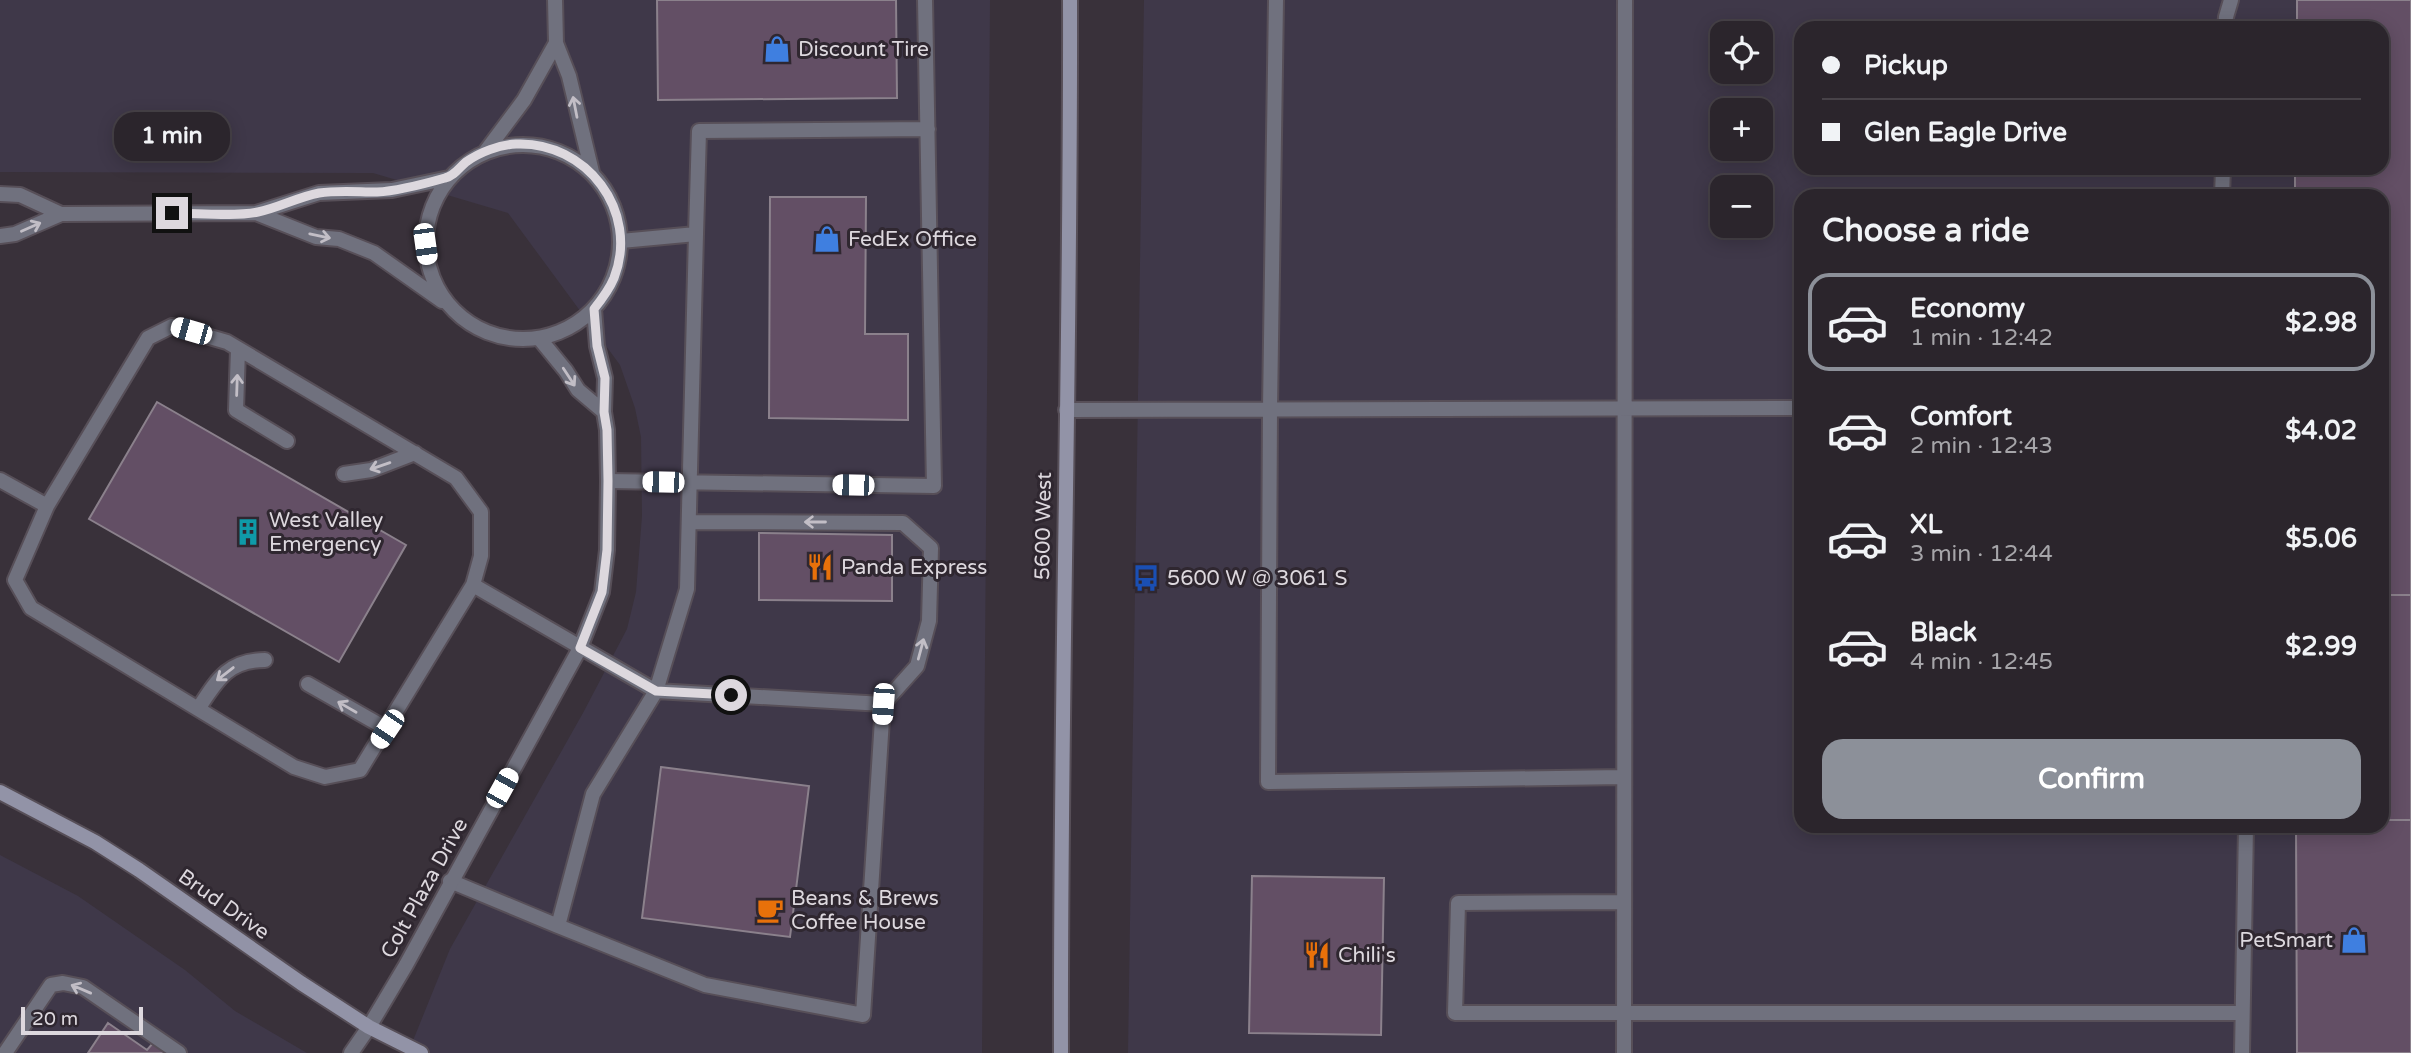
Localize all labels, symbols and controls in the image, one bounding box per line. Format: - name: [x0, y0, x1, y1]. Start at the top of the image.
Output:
- map controls: [1710, 21, 1773, 238]
- button: locate: [1710, 21, 1773, 84]
- shop icon: Discount Tire: [762, 34, 792, 64]
- place label: Discount Tire: [798, 37, 929, 62]
- text: Pickup: [1864, 50, 1948, 81]
- one-way arrow: [568, 96, 582, 119]
- button: +: [1710, 98, 1773, 161]
- callout: 1 min: [114, 111, 230, 160]
- text: Glen Eagle Drive: [1864, 117, 2067, 148]
- text: 1 min: [141, 122, 203, 150]
- button: −: [1710, 175, 1773, 238]
- route end: [156, 197, 188, 229]
- text: Choose a ride: [1822, 212, 2029, 250]
- one-way arrow: [20, 220, 41, 233]
- car: [412, 222, 439, 266]
- shop icon: FedEx Office: [812, 224, 842, 254]
- place label: FedEx Office: [848, 227, 977, 252]
- one-way arrow: [308, 230, 330, 243]
- icon: car: [1826, 291, 1889, 354]
- text: Economy: [1910, 293, 2025, 324]
- text: $2.98: [2285, 307, 2357, 338]
- car: [168, 315, 215, 347]
- text: 1 min · 12:42: [1910, 324, 2053, 352]
- one-way arrow: [562, 367, 577, 386]
- one-way arrow: [231, 374, 244, 397]
- icon: car: [1826, 399, 1889, 462]
- text: Comfort: [1910, 401, 2012, 432]
- text: $4.02: [2285, 415, 2357, 446]
- text: 2 min · 12:43: [1910, 432, 2053, 460]
- one-way arrow: [370, 461, 392, 473]
- car: [642, 471, 685, 493]
- street label: 5600 West: [1030, 472, 1057, 580]
- car: [832, 474, 875, 496]
- icon: car: [1826, 507, 1889, 570]
- place label: West Valley Emergency: [269, 508, 383, 557]
- text: XL: [1910, 509, 1942, 540]
- one-way arrow: [804, 515, 827, 529]
- building icon: West Valley Emergency: [233, 517, 263, 547]
- text: $5.06: [2285, 523, 2357, 554]
- text: 3 min · 12:44: [1910, 540, 2053, 568]
- restaurant icon: Panda Express: [805, 552, 835, 582]
- place label: Panda Express: [841, 555, 987, 580]
- bus stop icon: 5600 W @ 3061 S: [1131, 563, 1161, 593]
- place label: 5600 W @ 3061 S: [1167, 566, 1347, 591]
- icon: car: [1826, 615, 1889, 678]
- text: Black: [1910, 617, 1977, 648]
- text: $2.99: [2285, 631, 2357, 662]
- one-way arrow: [916, 638, 929, 660]
- text: 4 min · 12:45: [1910, 648, 2053, 676]
- one-way arrow: [217, 667, 235, 682]
- route start: [715, 679, 747, 711]
- car: [872, 682, 895, 726]
- one-way arrow: [337, 699, 357, 713]
- car: [367, 706, 408, 752]
- button: Confirm: [1822, 739, 2361, 819]
- car: [483, 765, 522, 811]
- street label: Colt Plaza Drive: [376, 814, 473, 963]
- street label: Brud Drive: [173, 864, 274, 945]
- place label: Beans & Brews Coffee House: [791, 886, 939, 935]
- cafe icon: Beans & Brews Coffee House: [755, 895, 785, 925]
- shop icon: PetSmart: [2339, 925, 2369, 955]
- place label: PetSmart: [2239, 928, 2333, 953]
- restaurant icon: Chili's: [1302, 940, 1332, 970]
- place label: Chili's: [1338, 943, 1396, 968]
- one-way arrow: [71, 982, 92, 995]
- scale bar: [21, 1004, 144, 1036]
- text: 20 m: [32, 1008, 78, 1030]

